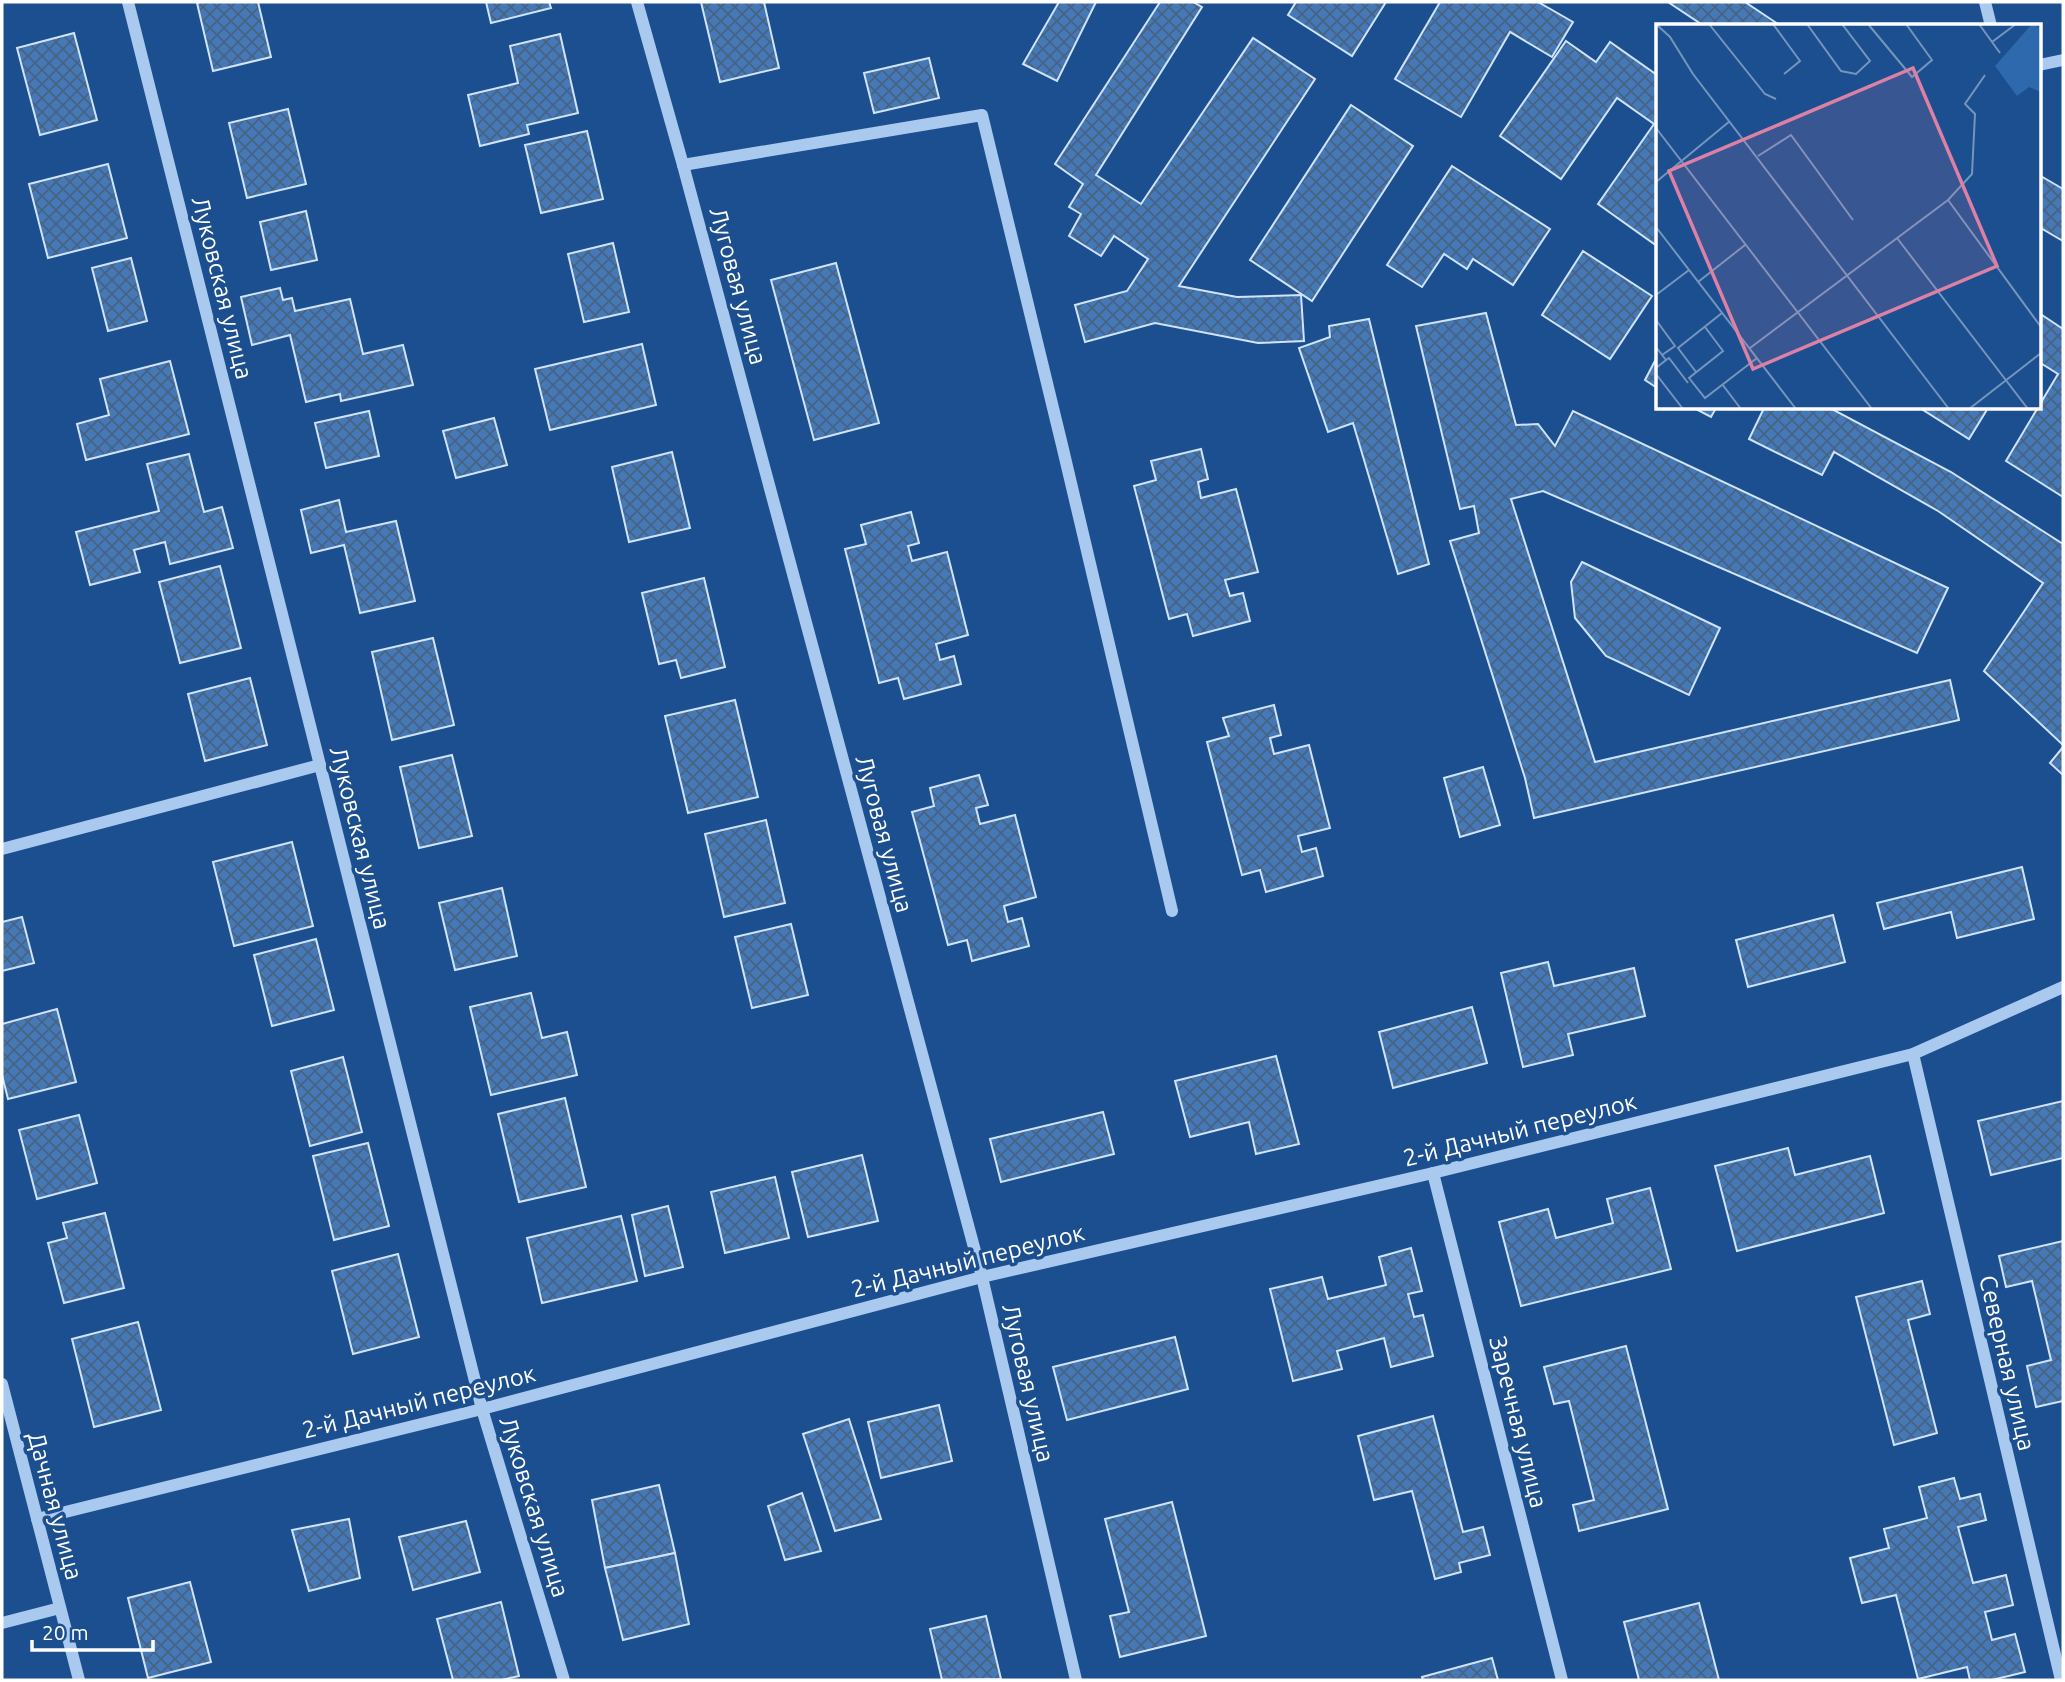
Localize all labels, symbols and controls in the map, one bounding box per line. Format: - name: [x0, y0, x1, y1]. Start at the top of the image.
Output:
- inset map: [1656, 24, 2040, 410]
- street label: Луковская улица: [187, 194, 258, 382]
- street label: Луговая улица: [705, 204, 772, 367]
- street label: Луковская улица: [325, 744, 396, 932]
- street label: Луговая улица: [851, 752, 918, 915]
- street label: 2-й Дачный переулок: [1401, 1087, 1639, 1172]
- street label: 2-й Дачный переулок: [849, 1218, 1087, 1303]
- street label: Северная улица: [1974, 1273, 2041, 1453]
- street label: Луговая улица: [997, 1301, 1060, 1465]
- street label: Заречная улица: [1484, 1333, 1553, 1511]
- street label: 2-й Дачный переулок: [300, 1359, 538, 1444]
- street label: Луковская улица: [494, 1413, 575, 1600]
- street label: Дачная улица: [23, 1429, 88, 1583]
- scale bar: [32, 1608, 152, 1652]
- text: 20 m: [42, 1620, 89, 1644]

